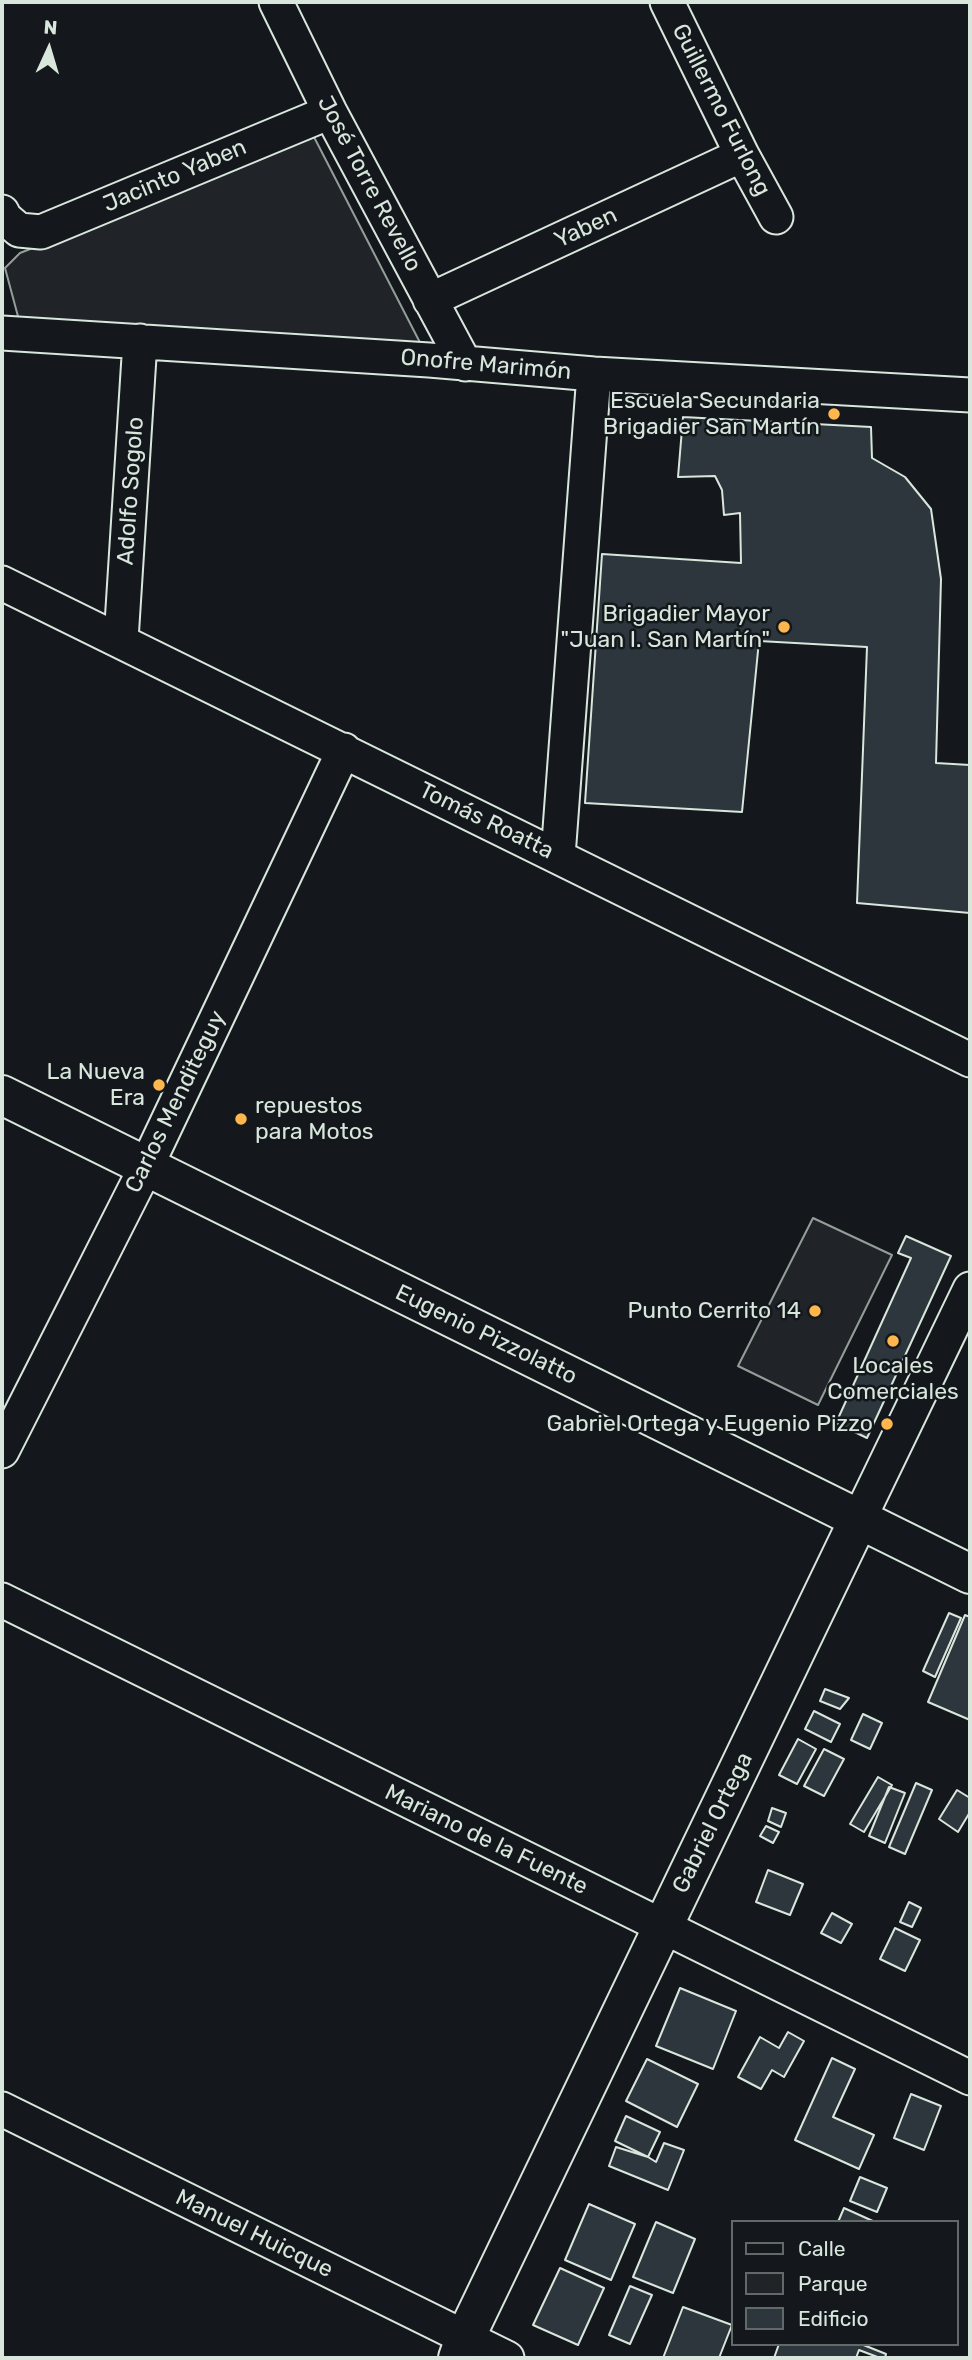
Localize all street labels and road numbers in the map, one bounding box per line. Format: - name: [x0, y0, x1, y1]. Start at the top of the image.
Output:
- street label: Guillermo Furlong: [666, 19, 776, 201]
- street label: José Torre Revello: [311, 91, 427, 277]
- street label: Jacinto Yaben: [99, 133, 251, 219]
- street label: Yaben: [550, 202, 622, 254]
- street label: Onofre Marimón: [399, 344, 573, 386]
- street label: Adolfo Sogolo: [112, 416, 150, 566]
- street label: Tomás Roatta: [414, 777, 558, 865]
- street label: Carlos Menditeguy: [120, 1006, 232, 1198]
- street label: Eugenio Pizzolatto: [391, 1279, 581, 1391]
- street label: Gabriel Ortega: [667, 1748, 759, 1898]
- street label: Mariano de la Fuente: [380, 1779, 592, 1901]
- street label: Manuel Huicque: [171, 2184, 337, 2284]

